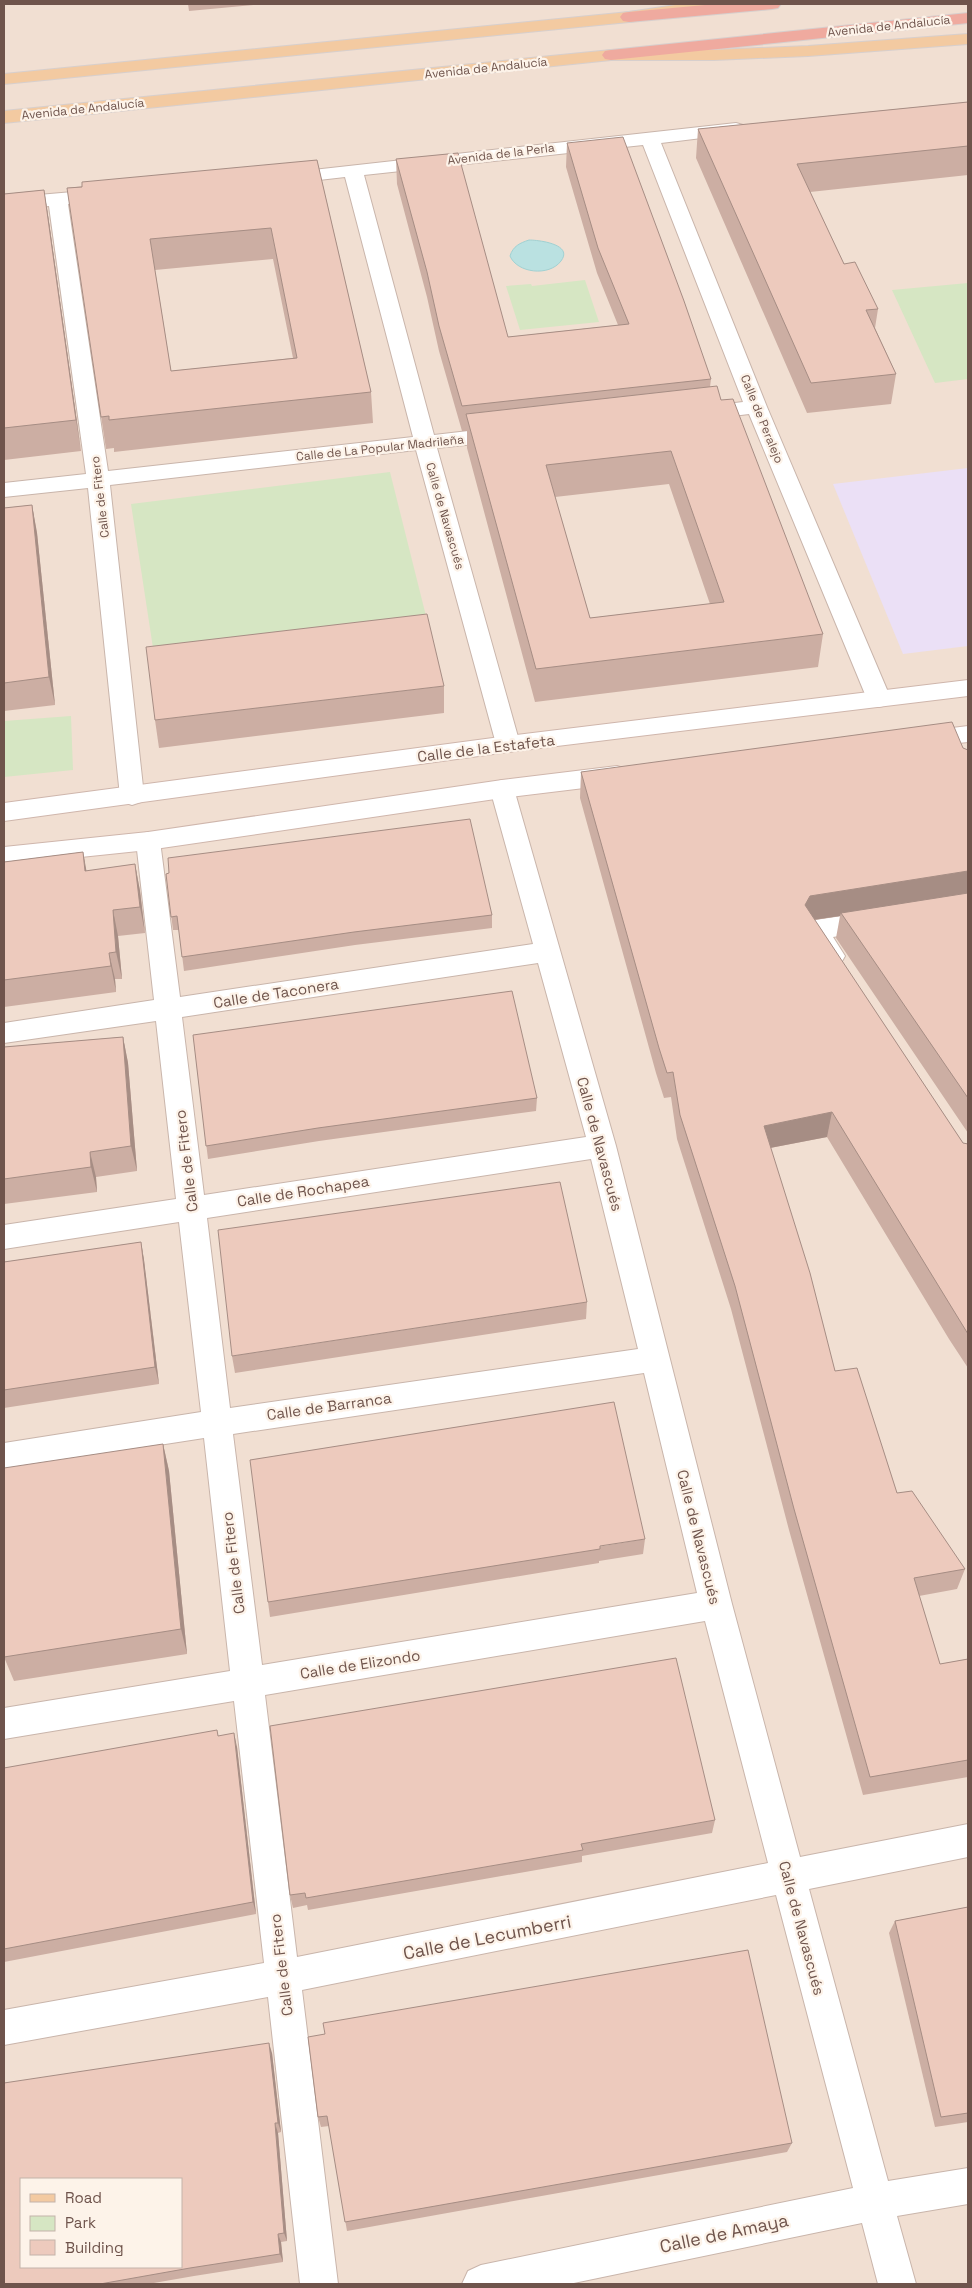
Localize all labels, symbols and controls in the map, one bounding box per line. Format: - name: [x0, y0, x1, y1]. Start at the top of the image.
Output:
- street label: Avenida de Andalucía: [827, 12, 951, 40]
- street label: Avenida de Andalucía: [424, 54, 548, 82]
- street label: Avenida de Andalucía: [21, 95, 145, 123]
- street label: Avenida de la Perla: [446, 139, 556, 169]
- street label: Calle de Peralejo: [737, 372, 787, 466]
- street label: Calle de La Popular Madrileña: [295, 431, 465, 465]
- street label: Calle de Fitero: [87, 455, 113, 539]
- street label: Calle de Navascués: [422, 461, 468, 571]
- street label: Calle de la Estafeta: [416, 730, 556, 766]
- street label: Calle de Taconera: [212, 974, 340, 1012]
- street label: Calle de Navascués: [573, 1075, 627, 1213]
- street label: Calle de Fitero: [170, 1109, 202, 1213]
- street label: Calle de Rochapea: [236, 1171, 371, 1211]
- street label: Calle de Barranca: [265, 1388, 393, 1424]
- street label: Calle de Navascués: [673, 1468, 725, 1606]
- street label: Calle de Fitero: [217, 1511, 249, 1615]
- street label: Calle de Elizondo: [299, 1645, 421, 1683]
- street label: Calle de Navascués: [775, 1859, 829, 1997]
- street label: Calle de Lecumberri: [401, 1909, 573, 1965]
- street label: Calle de Fitero: [265, 1913, 297, 2017]
- legend: [20, 2178, 182, 2268]
- text: Road: [65, 2188, 102, 2207]
- street label: Calle de Amaya: [658, 2208, 790, 2258]
- text: Park: [65, 2213, 96, 2232]
- text: Building: [65, 2238, 124, 2257]

